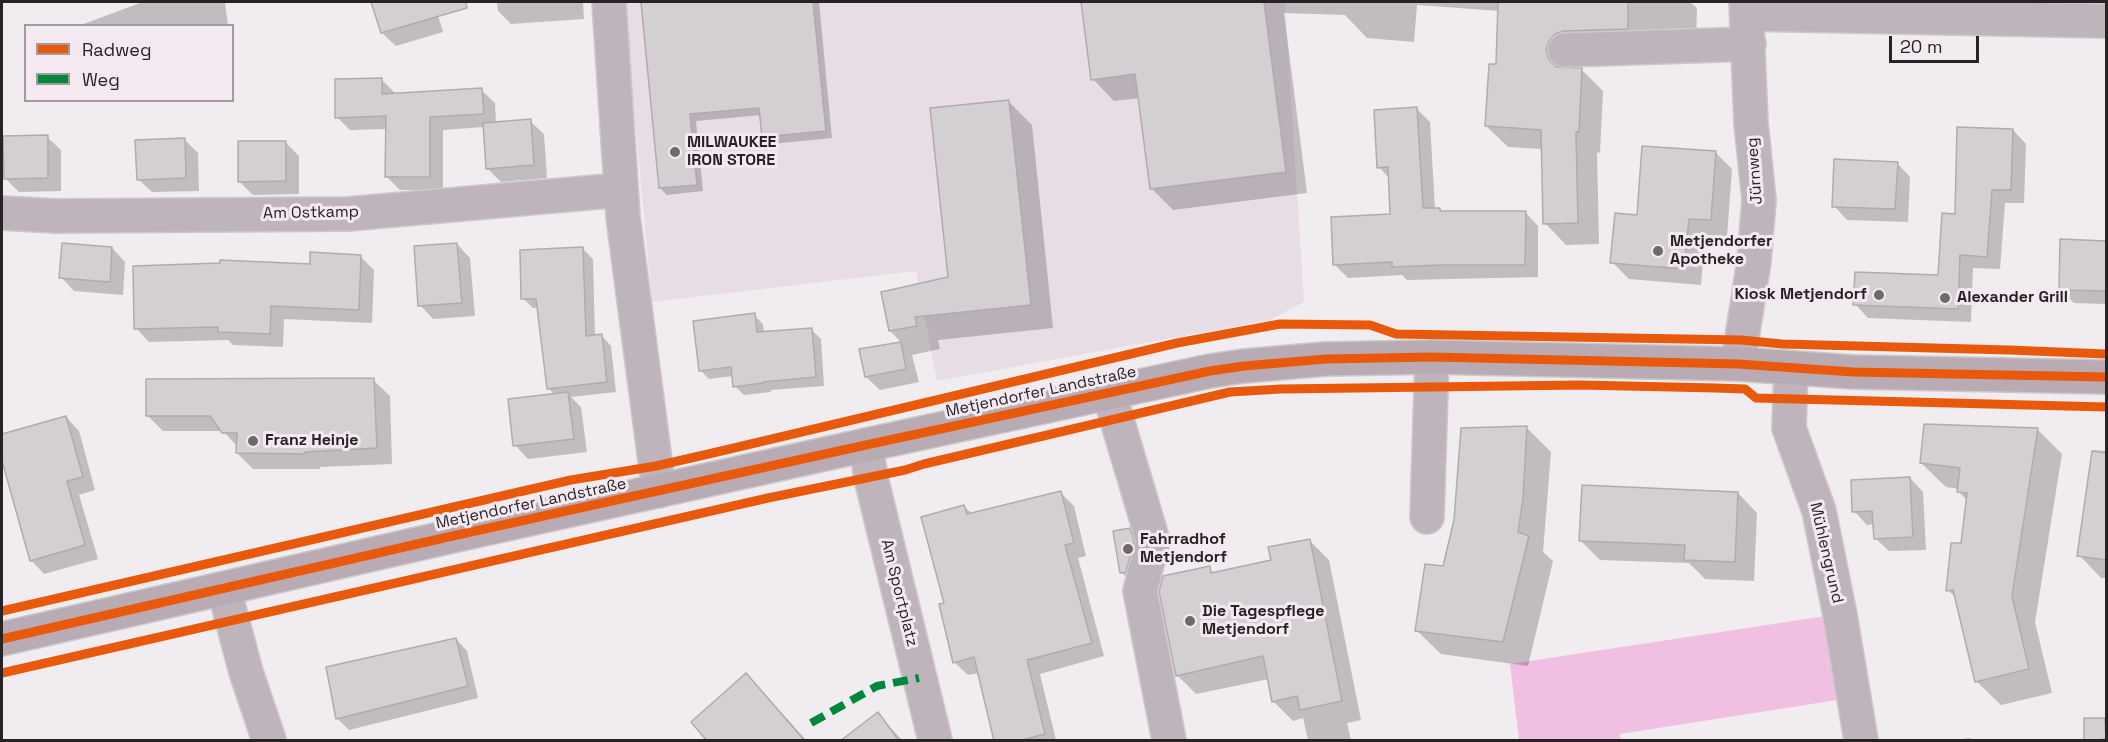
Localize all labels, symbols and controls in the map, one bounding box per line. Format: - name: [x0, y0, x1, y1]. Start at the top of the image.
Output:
- legend: [24, 24, 234, 102]
- scale bar: [1892, 24, 1982, 62]
- text: 20 m: [1900, 35, 1943, 58]
- text: Radweg: [82, 38, 152, 61]
- text: Weg: [82, 68, 120, 91]
- place label: MILWAUKEE IRON STORE: [687, 133, 776, 171]
- street label: Jürnweg: [1743, 137, 1767, 205]
- marker: MILWAUKEE IRON STORE: [668, 145, 682, 159]
- street label: Am Ostkamp: [263, 203, 359, 223]
- place label: Metjendorfer Apotheke: [1670, 232, 1772, 270]
- marker: Metjendorfer Apotheke: [1651, 244, 1665, 258]
- place label: Kiosk Metjendorf: [1734, 285, 1867, 305]
- marker: Kiosk Metjendorf: [1872, 288, 1886, 302]
- place label: Alexander Grill: [1957, 288, 2068, 308]
- marker: Alexander Grill: [1938, 291, 1952, 305]
- street label: Metjendorfer Landstraße: [944, 362, 1138, 422]
- place label: Franz Heinje: [265, 431, 359, 451]
- marker: Franz Heinje: [246, 434, 260, 448]
- street label: Metjendorfer Landstraße: [434, 474, 628, 534]
- street label: Mühlengrund: [1805, 501, 1847, 605]
- place label: Fahrradhof Metjendorf: [1140, 530, 1227, 568]
- street label: Am Sportplatz: [876, 537, 922, 649]
- marker: Fahrradhof Metjendorf: [1121, 542, 1135, 556]
- place label: Die Tagespflege Metjendorf: [1202, 602, 1325, 640]
- marker: Die Tagespflege Metjendorf: [1183, 614, 1197, 628]

